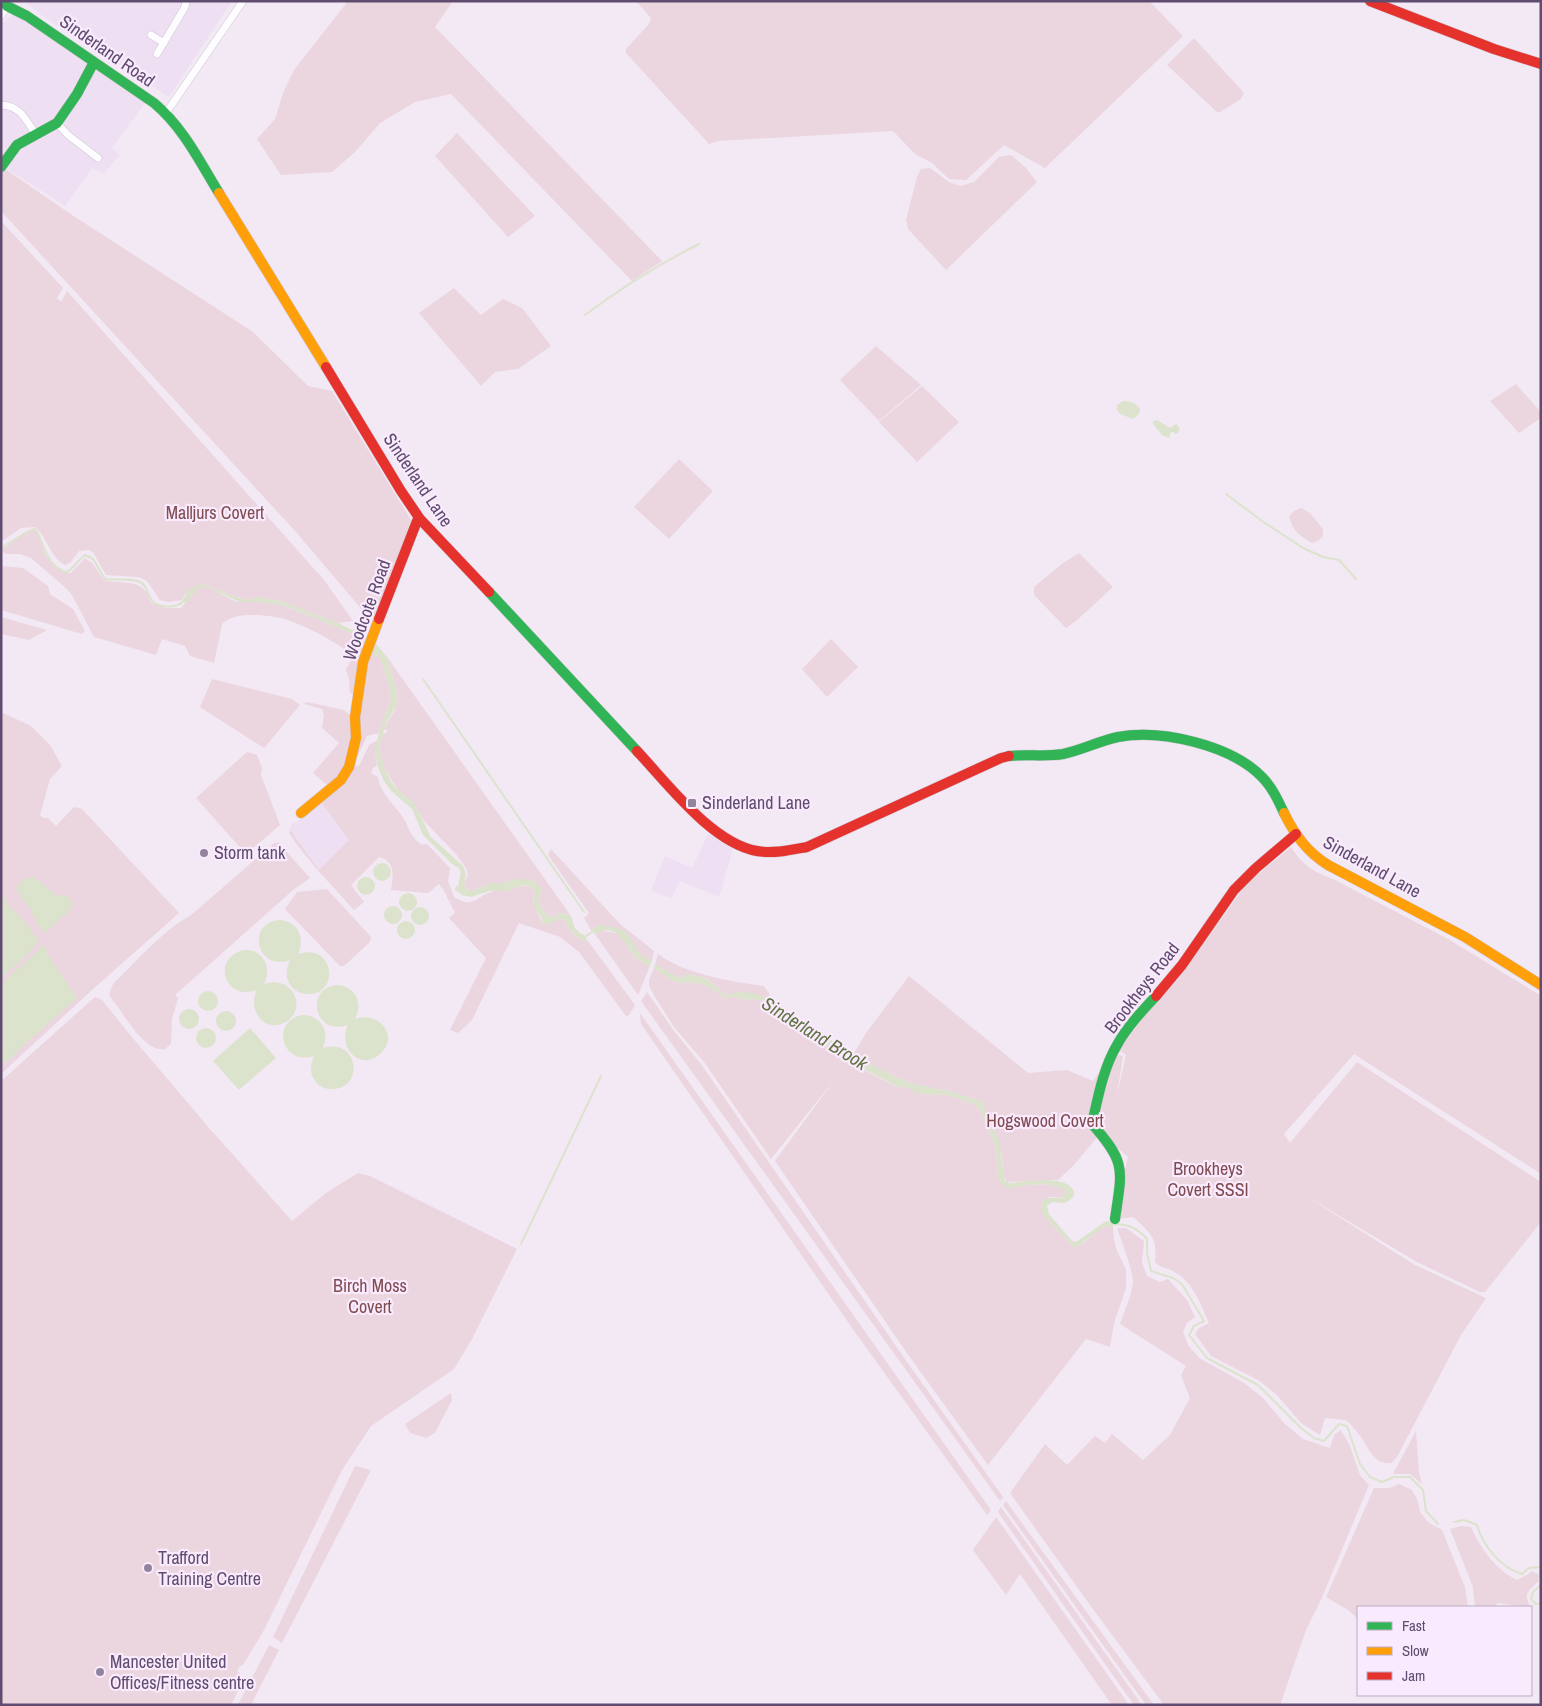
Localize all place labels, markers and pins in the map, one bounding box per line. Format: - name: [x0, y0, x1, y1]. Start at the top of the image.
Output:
- place label: Sinderland Lane: [702, 790, 810, 815]
- marker: Sinderland Lane: [686, 797, 698, 809]
- place label: Storm tank: [214, 840, 286, 865]
- marker: Storm tank: [198, 847, 210, 859]
- place label: Trafford Training Centre: [158, 1545, 261, 1591]
- marker: Trafford Training Centre: [142, 1562, 154, 1574]
- place label: Mancester United Offices/Fitness centre: [110, 1649, 254, 1695]
- marker: Mancester United Offices/Fitness centre: [94, 1666, 106, 1678]

